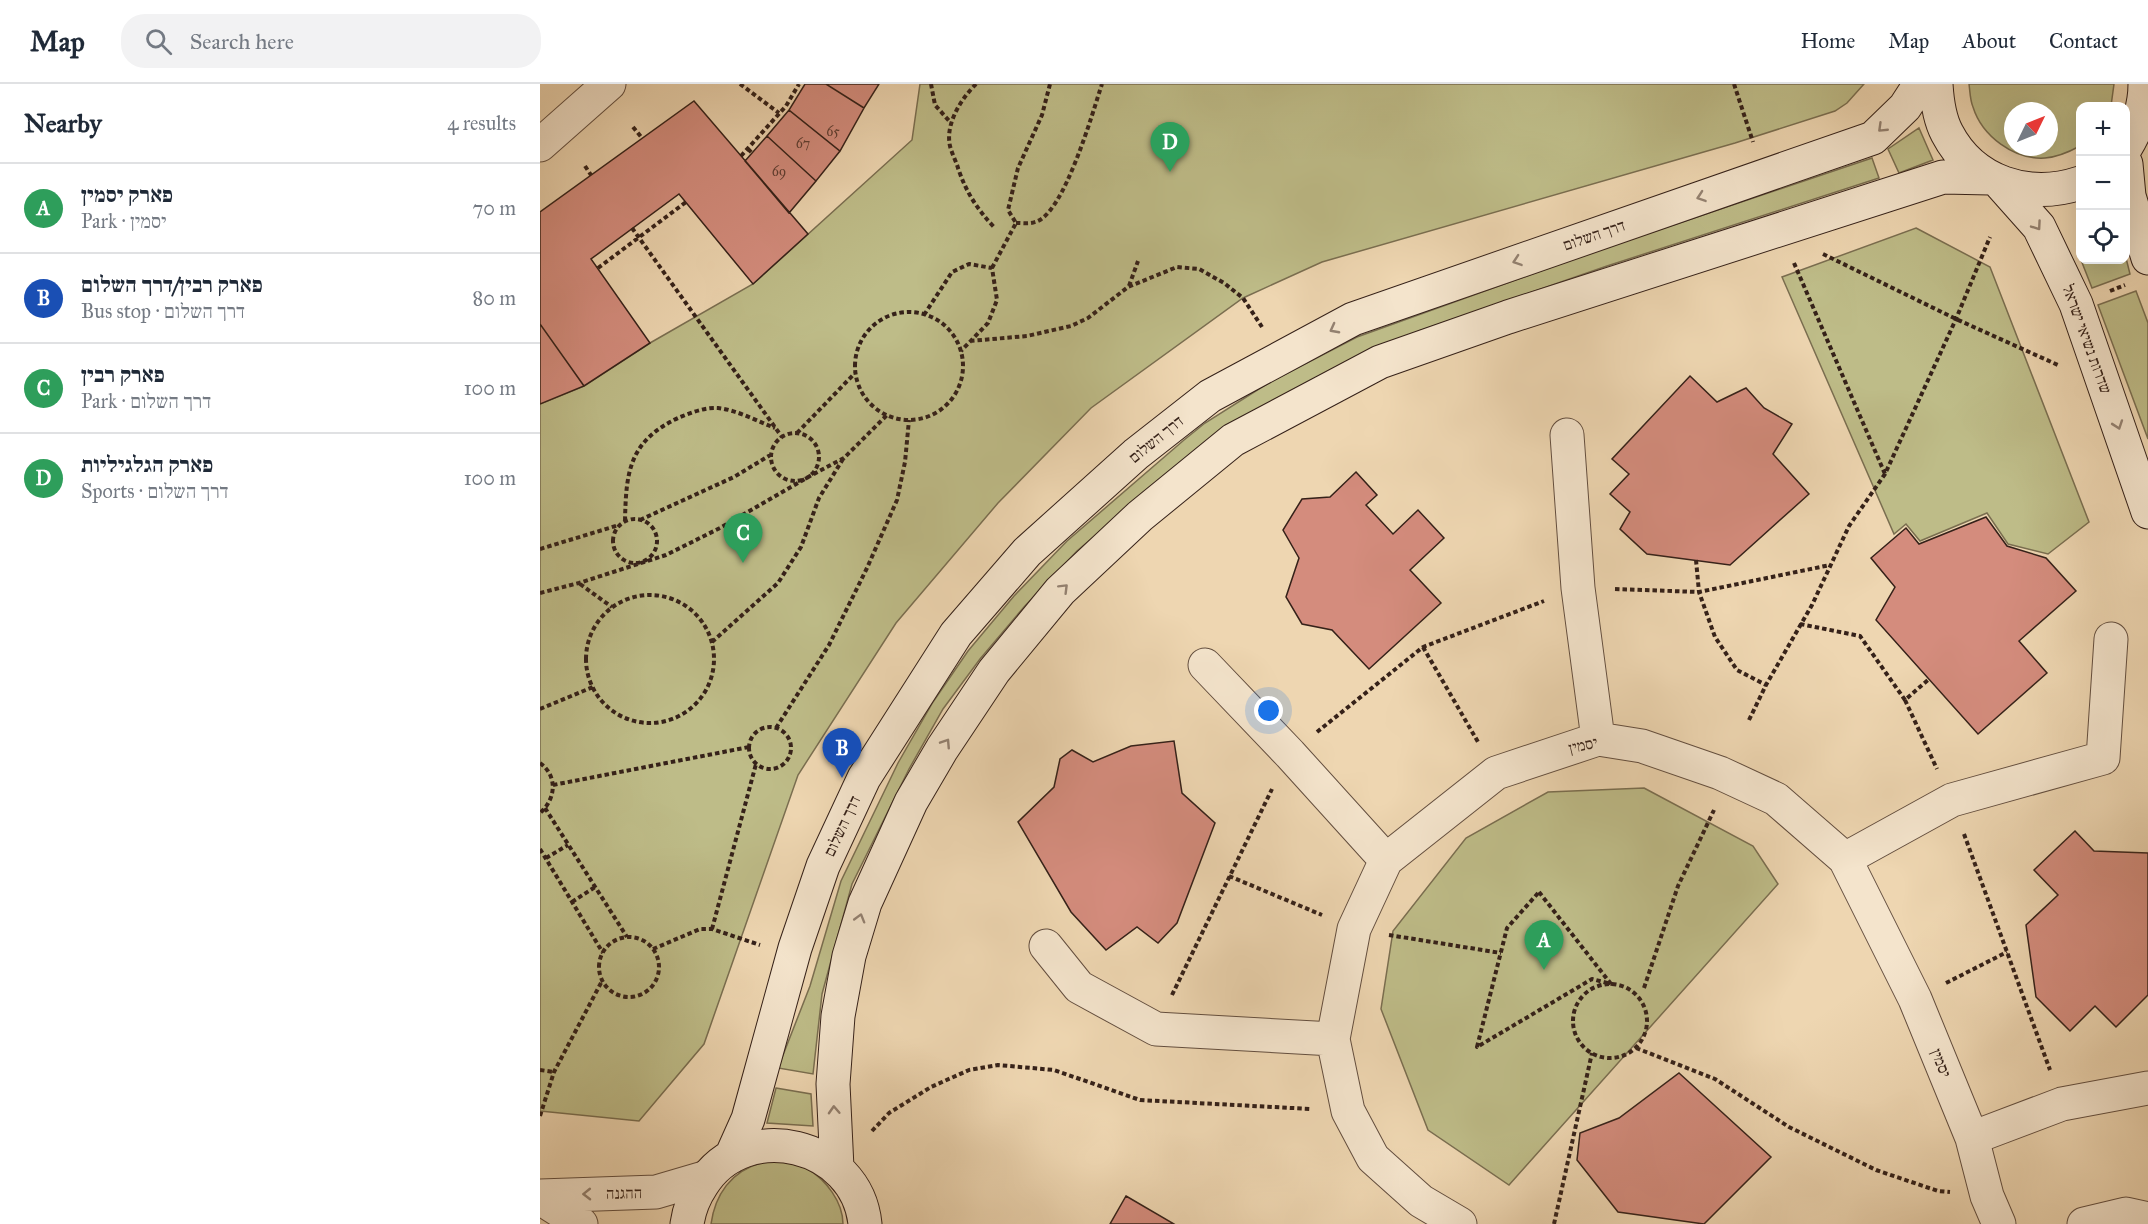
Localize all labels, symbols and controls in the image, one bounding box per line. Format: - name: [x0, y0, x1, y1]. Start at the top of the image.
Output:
- search box: [121, 14, 541, 68]
- text: Map: [30, 24, 85, 59]
- icon: search: [142, 25, 175, 58]
- text: Search here: [190, 28, 294, 55]
- text: Home: [1800, 28, 1855, 54]
- text: Map: [1888, 28, 1929, 54]
- text: About: [1962, 28, 2016, 54]
- text: Contact: [2049, 28, 2118, 54]
- north arrow: [2004, 102, 2058, 156]
- map controls: [2076, 102, 2130, 264]
- button: +: [2076, 102, 2130, 156]
- text: Nearby: [24, 107, 102, 139]
- text: 4 results: [447, 111, 516, 135]
- one-way arrow: [1879, 121, 1889, 132]
- pin: D: [1150, 122, 1190, 172]
- house number: 65: [826, 123, 840, 140]
- house number: 67: [796, 135, 810, 152]
- button: −: [2076, 156, 2130, 210]
- house number: 69: [772, 163, 786, 180]
- text: פארק יסמין: [81, 181, 173, 208]
- one-way arrow: [1696, 190, 1707, 203]
- text: A: [37, 196, 50, 220]
- text: 70 m: [473, 196, 516, 220]
- text: Park · יסמין: [81, 209, 167, 233]
- button: locate: [2076, 210, 2130, 264]
- street label: דרך השלום: [1560, 215, 1628, 255]
- one-way arrow: [2030, 219, 2041, 230]
- one-way arrow: [1512, 254, 1523, 267]
- text: פארק רבין/דרך השלום: [81, 271, 263, 298]
- street label: שדרות נשיאי ישראל: [2058, 282, 2116, 397]
- text: B: [37, 286, 50, 310]
- text: 80 m: [473, 286, 516, 310]
- text: Bus stop · דרך השלום: [81, 299, 245, 323]
- one-way arrow: [1330, 322, 1341, 333]
- text: פארק רבין: [81, 361, 165, 388]
- text: C: [37, 376, 50, 400]
- text: 100 m: [464, 376, 516, 400]
- text: Park · דרך השלום: [81, 389, 211, 413]
- street label: דרך השלום: [1125, 411, 1187, 467]
- one-way arrow: [2111, 419, 2124, 430]
- text: פארק הגלגיליות: [81, 451, 213, 478]
- text: D: [36, 466, 51, 490]
- text: 100 m: [464, 466, 516, 490]
- text: Sports · דרך השלום: [81, 479, 229, 503]
- pin: C: [724, 514, 762, 563]
- one-way arrow: [1057, 584, 1067, 595]
- your location: [1254, 696, 1283, 725]
- pin: B: [822, 728, 862, 778]
- street label: יסמין: [1567, 732, 1599, 758]
- one-way arrow: [939, 739, 950, 750]
- street label: דרך השלום: [820, 793, 864, 859]
- one-way arrow: [853, 913, 865, 924]
- pin: A: [1524, 920, 1564, 970]
- street label: יסמין: [1927, 1046, 1955, 1080]
- one-way arrow: [828, 1105, 841, 1114]
- street label: ההגנה: [606, 1183, 642, 1203]
- one-way arrow: [583, 1187, 592, 1200]

